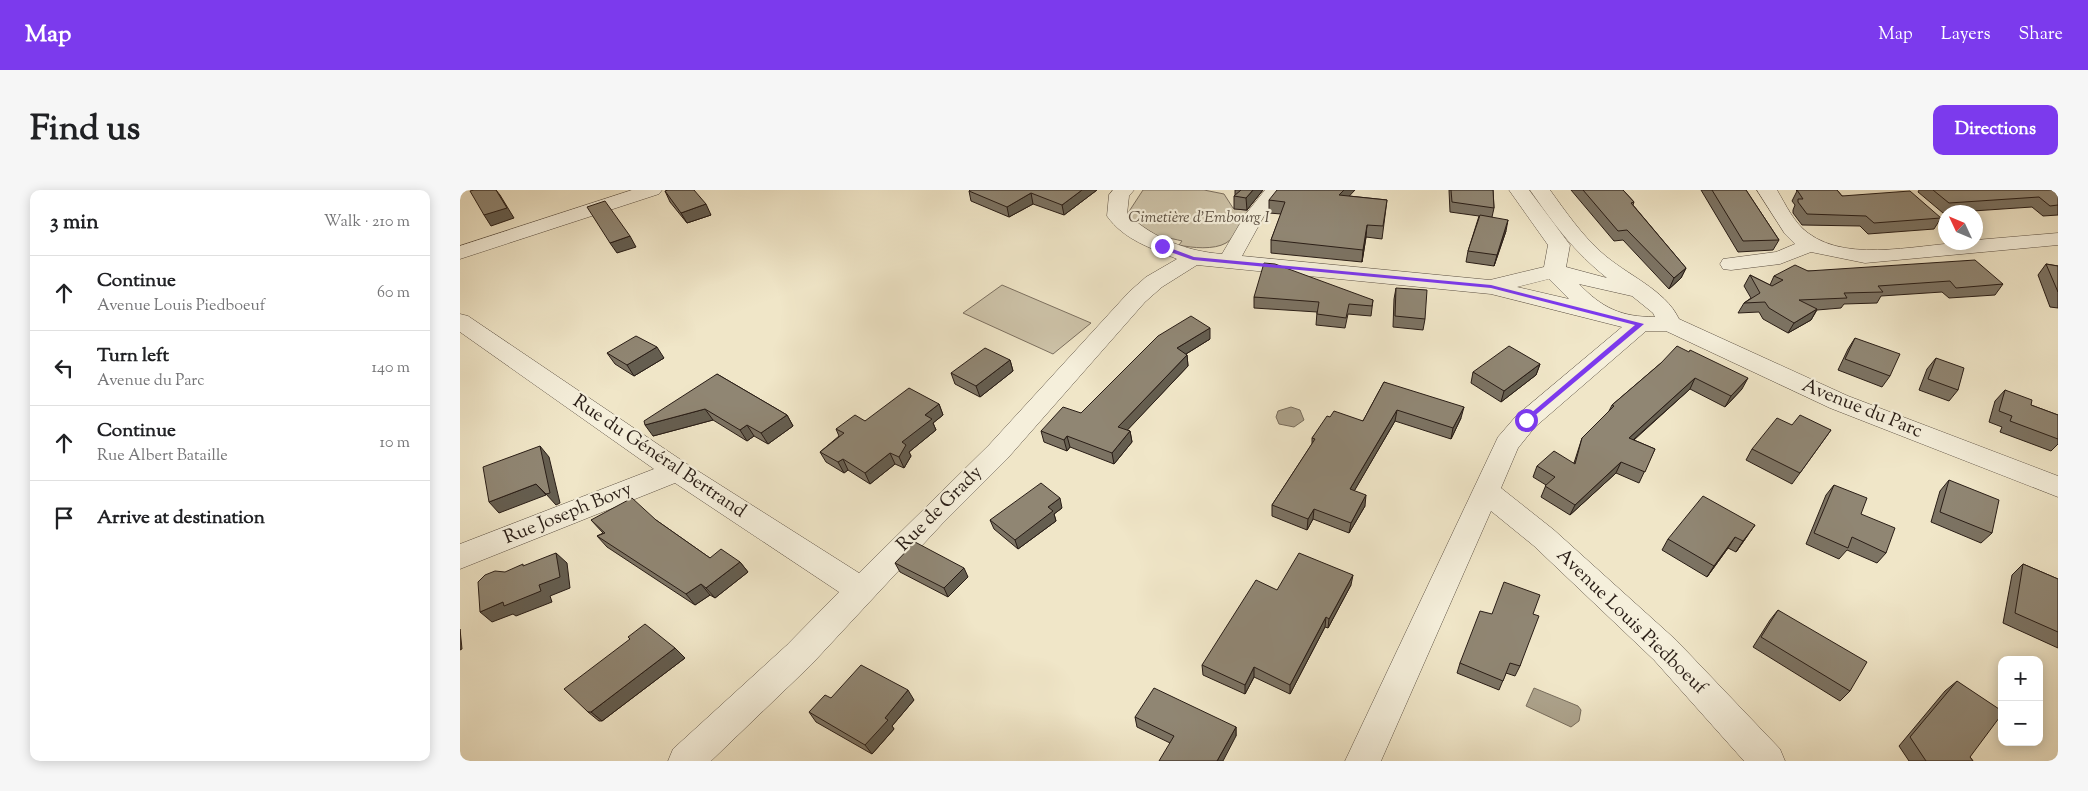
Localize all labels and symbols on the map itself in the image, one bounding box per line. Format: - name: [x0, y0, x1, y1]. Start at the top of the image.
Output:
- north arrow: [1938, 205, 1983, 250]
- park label: Cimetière d'Embourg I: [1128, 207, 1270, 230]
- route end: [1151, 235, 1174, 258]
- street label: Avenue du Parc: [1798, 373, 1927, 446]
- street label: Rue du Général Bertrand: [567, 389, 751, 525]
- route start: [1515, 409, 1538, 432]
- street label: Rue de Grady: [891, 460, 989, 558]
- street label: Rue Joseph Bovy: [500, 476, 637, 552]
- street label: Avenue Louis Piedboeuf: [1550, 543, 1713, 702]

